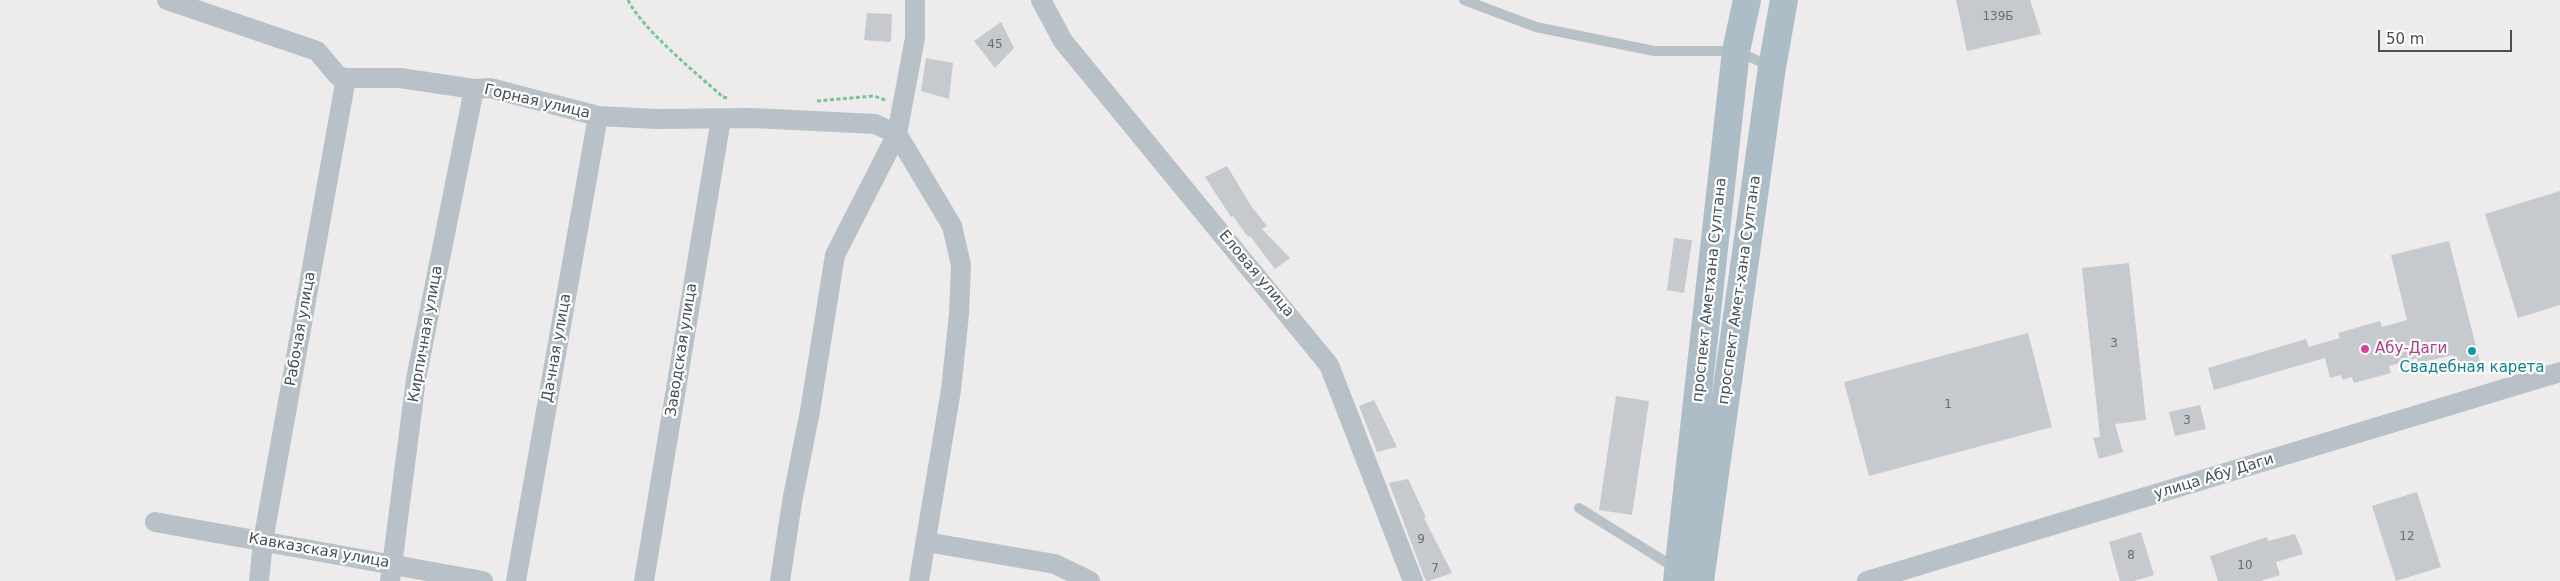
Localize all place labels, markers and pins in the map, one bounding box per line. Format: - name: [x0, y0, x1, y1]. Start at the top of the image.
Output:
- place label: Абу-Даги: [2375, 340, 2447, 358]
- marker: Абу-Даги: [2359, 343, 2371, 355]
- marker: Свадебная карета: [2466, 345, 2478, 357]
- place label: Свадебная карета: [2399, 359, 2545, 377]

